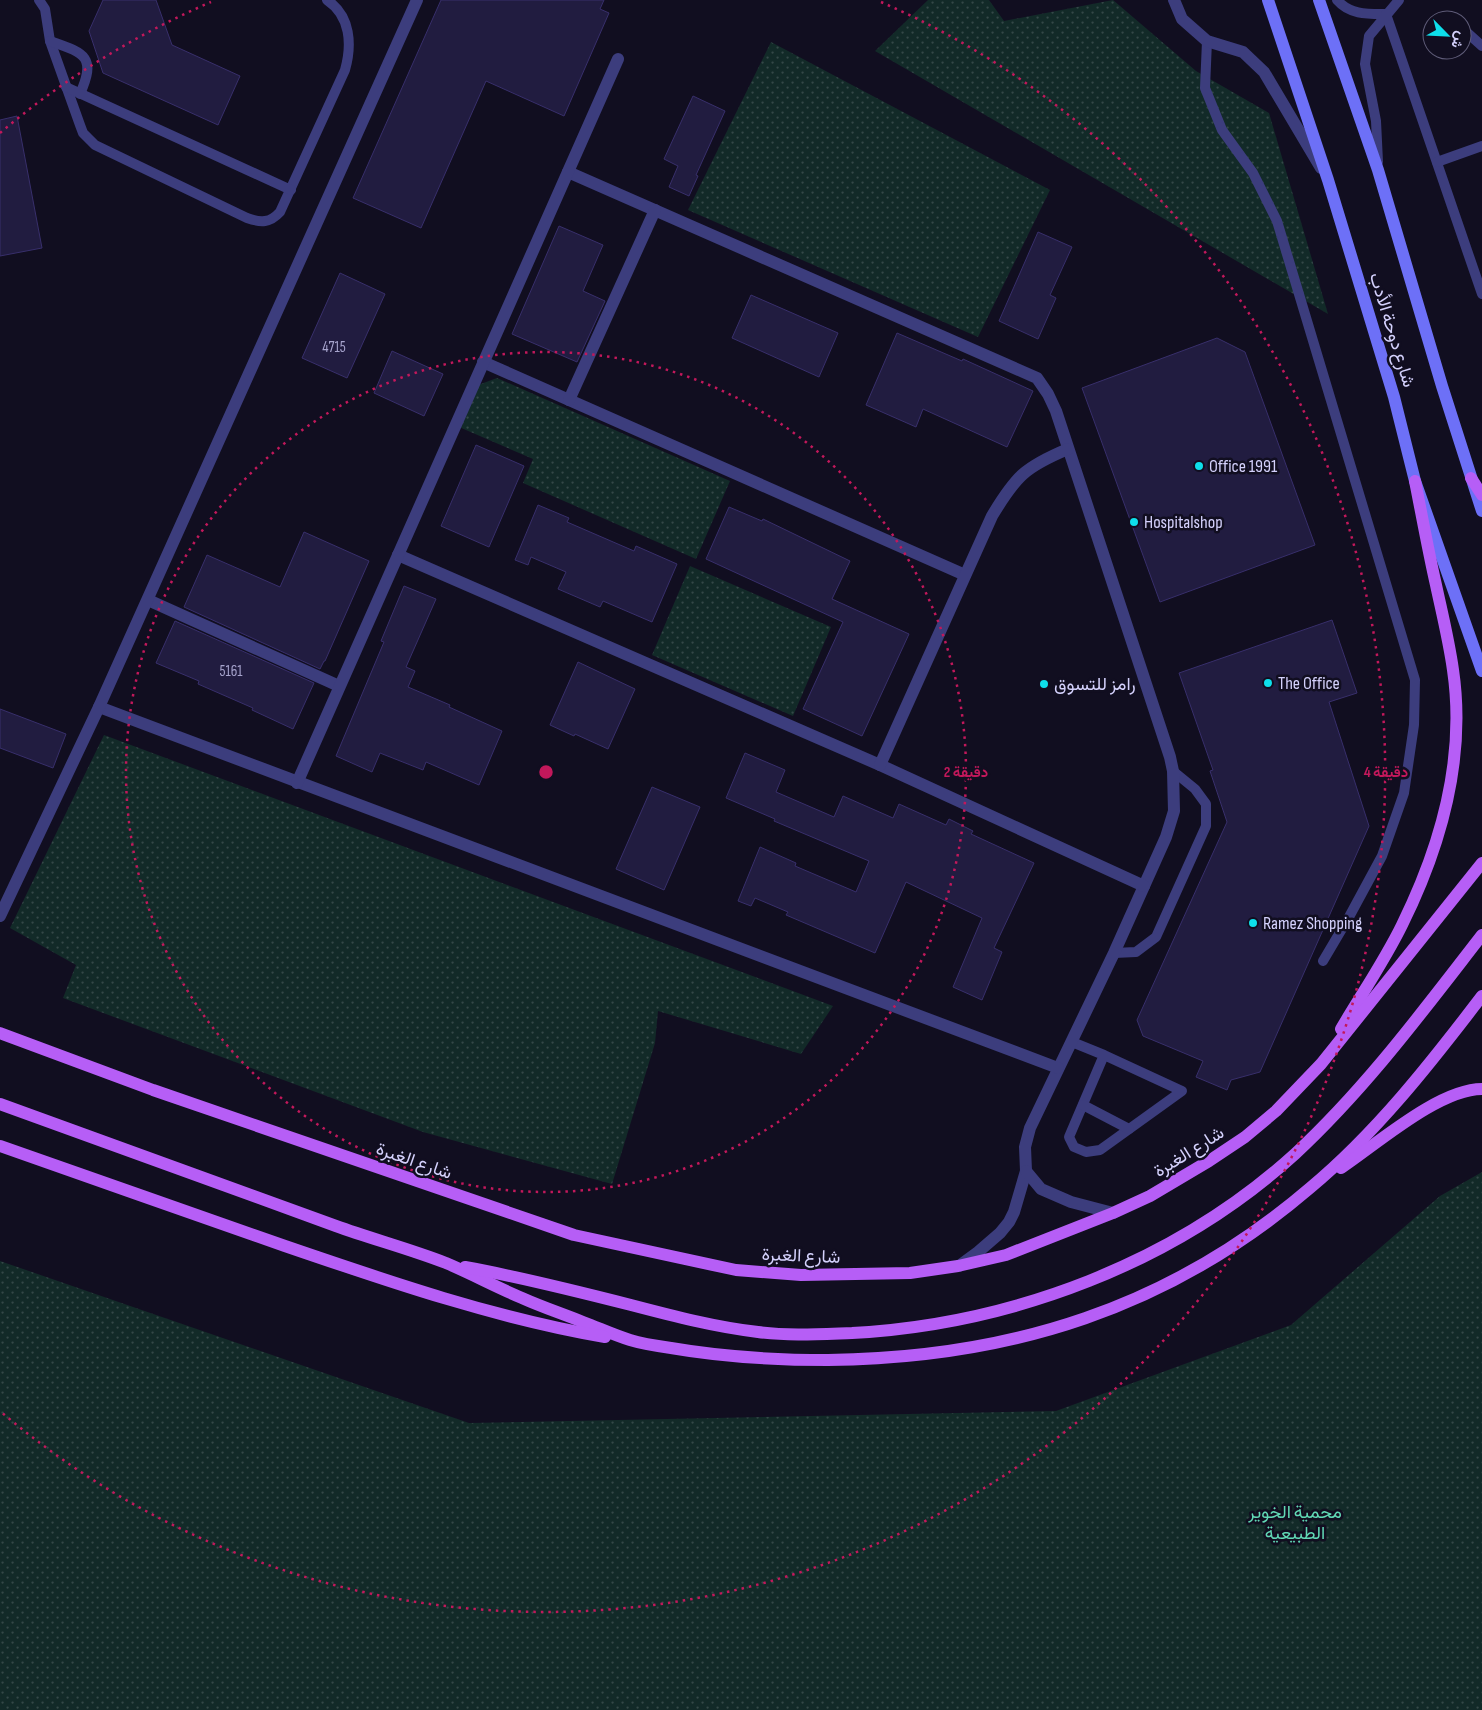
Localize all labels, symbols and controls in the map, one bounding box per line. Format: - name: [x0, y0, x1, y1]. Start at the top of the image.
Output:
- north arrow: [1422, 10, 1472, 60]
- text: ش: [1447, 29, 1470, 51]
- street label: شارع دوحة الأدب: [1364, 270, 1419, 390]
- house number: 4715: [322, 338, 346, 357]
- place label: Office 1991: [1209, 456, 1278, 477]
- marker: Office 1991: [1193, 460, 1205, 472]
- place label: Hospitalshop: [1144, 512, 1223, 533]
- marker: Hospitalshop: [1128, 516, 1140, 528]
- house number: 5161: [219, 662, 243, 681]
- place label: The Office: [1278, 673, 1340, 694]
- place label: رامز للتسوق: [1054, 674, 1136, 695]
- marker: The Office: [1262, 677, 1274, 689]
- marker: رامز للتسوق: [1038, 678, 1050, 690]
- centre of rings: [537, 763, 555, 781]
- text: 2 دقيقة: [944, 763, 988, 782]
- text: 4 دقيقة: [1364, 763, 1408, 782]
- place label: Ramez Shopping: [1263, 913, 1362, 934]
- marker: Ramez Shopping: [1247, 917, 1259, 929]
- street label: شارع الغبرة: [1150, 1122, 1229, 1183]
- street label: شارع الغبرة: [373, 1138, 455, 1185]
- street label: شارع الغبرة: [761, 1244, 841, 1269]
- park label: محمية الخوير الطبيعية: [1247, 1502, 1342, 1544]

